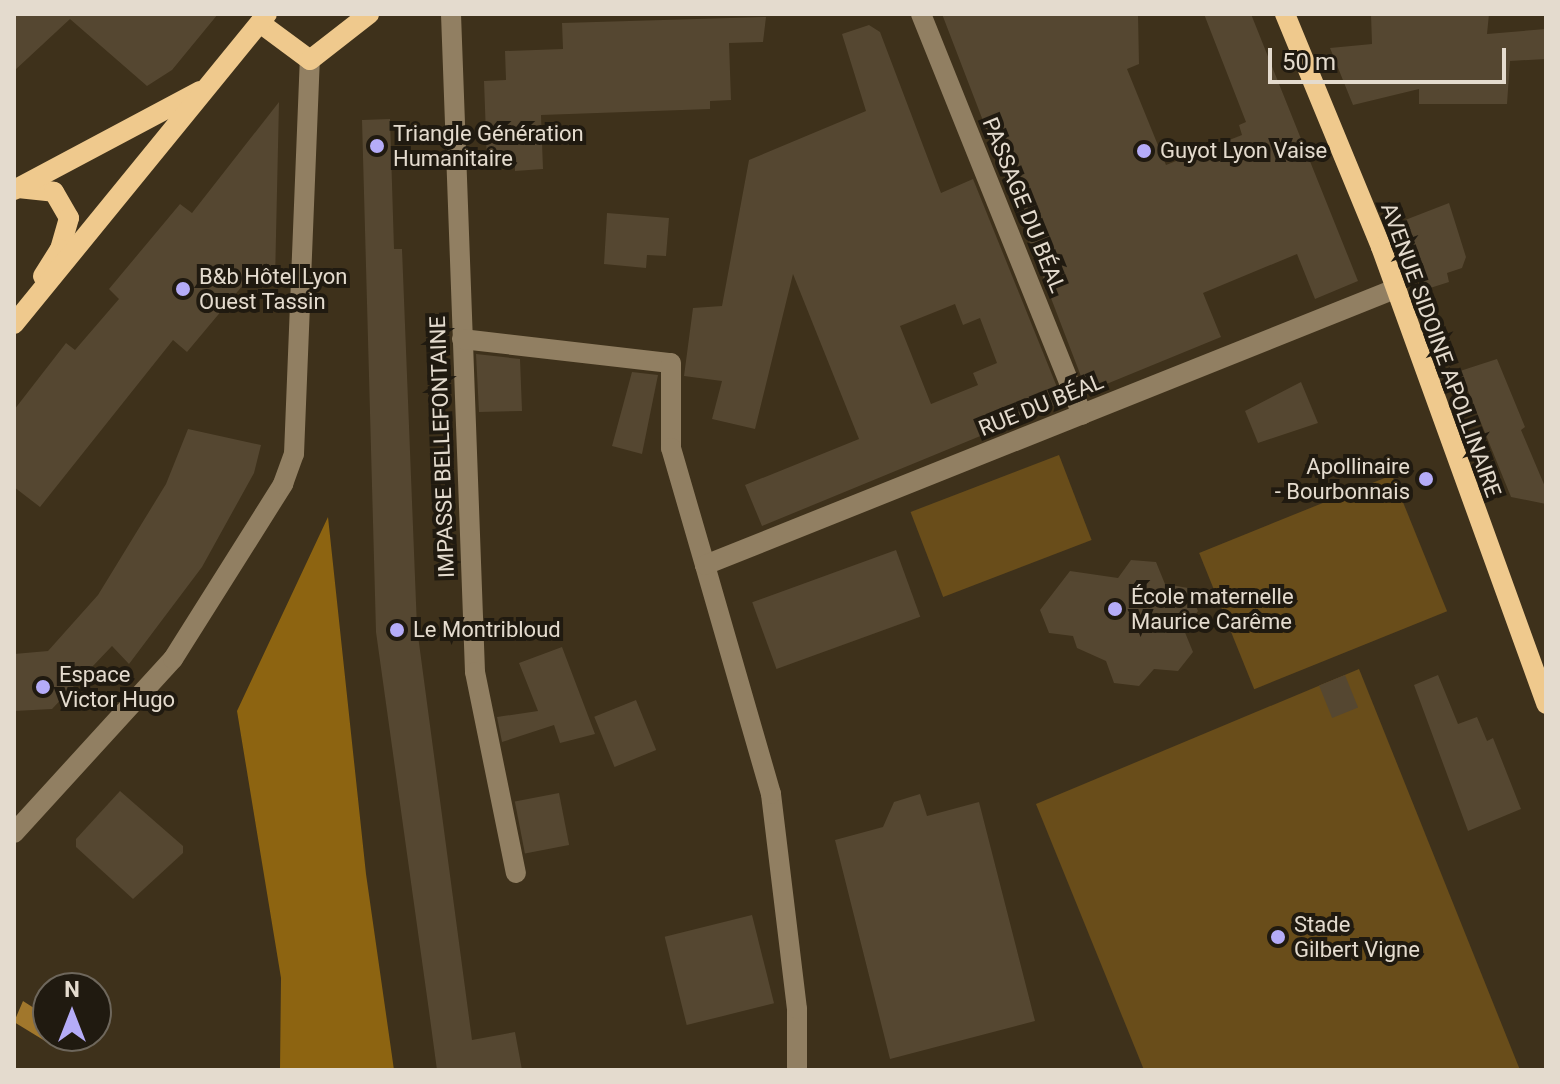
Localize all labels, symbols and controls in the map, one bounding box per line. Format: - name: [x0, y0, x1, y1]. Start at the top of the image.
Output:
- scale bar: [1272, 32, 1510, 82]
- text: 50 m: [1282, 48, 1336, 76]
- street label: PASSAGE DU BÉAL: [977, 114, 1071, 296]
- place label: Triangle Génération Humanitaire: [393, 120, 584, 172]
- marker: Triangle Génération Humanitaire: [368, 137, 386, 155]
- place label: Guyot Lyon Vaise: [1160, 138, 1327, 164]
- marker: Guyot Lyon Vaise: [1135, 142, 1153, 160]
- street label: AVENUE SIDOINE APOLLINAIRE: [1375, 199, 1507, 501]
- place label: B&b Hôtel Lyon Ouest Tassin: [199, 263, 347, 314]
- marker: B&b Hôtel Lyon Ouest Tassin: [174, 280, 192, 298]
- street label: IMPASSE BELLEFONTAINE: [424, 316, 460, 578]
- street label: RUE DU BÉAL: [975, 368, 1107, 442]
- place label: Apollinaire - Bourbonnais: [1275, 453, 1410, 504]
- marker: Apollinaire - Bourbonnais: [1417, 470, 1435, 488]
- place label: École maternelle Maurice Carême: [1131, 583, 1294, 634]
- marker: École maternelle Maurice Carême: [1106, 600, 1124, 618]
- place label: Le Montribloud: [413, 617, 561, 643]
- marker: Le Montribloud: [388, 621, 406, 639]
- place label: Espace Victor Hugo: [59, 661, 175, 712]
- marker: Espace Victor Hugo: [34, 678, 52, 696]
- place label: Stade Gilbert Vigne: [1294, 911, 1420, 962]
- marker: Stade Gilbert Vigne: [1269, 928, 1287, 946]
- north arrow: [32, 972, 112, 1052]
- text: N: [64, 977, 80, 1002]

